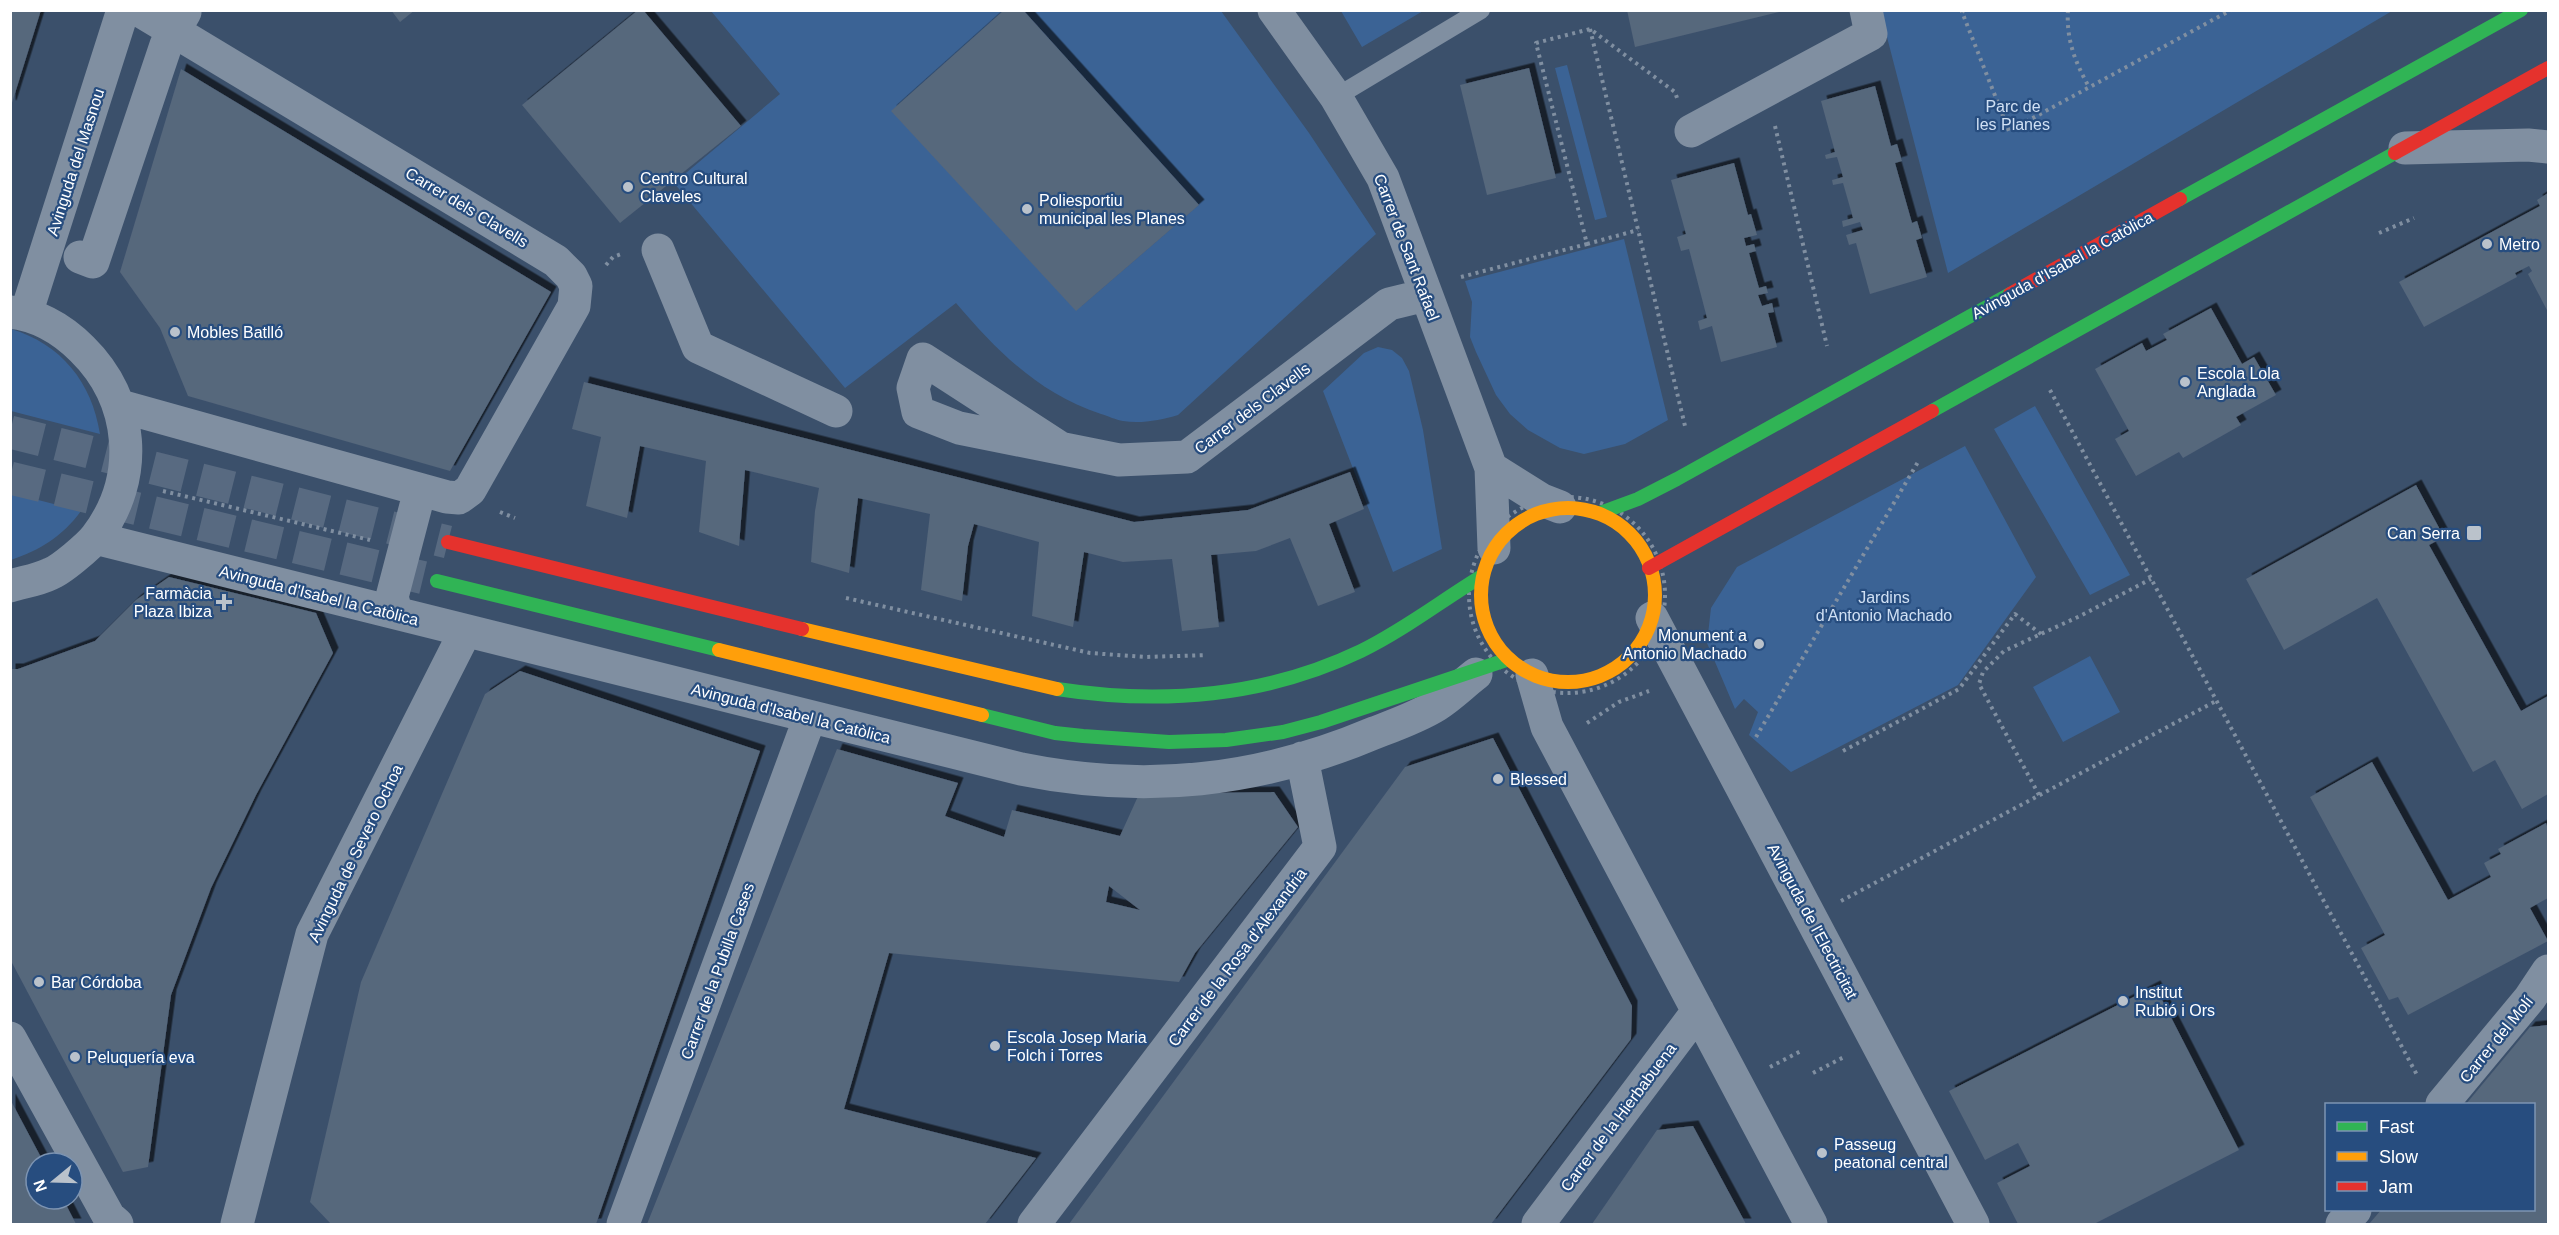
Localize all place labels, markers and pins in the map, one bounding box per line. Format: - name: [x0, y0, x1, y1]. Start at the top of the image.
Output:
- place label: Centro Cultural Claveles: [640, 170, 748, 205]
- marker: Centro Cultural Claveles: [621, 180, 635, 194]
- place label: Poliesportiu municipal les Planes: [1039, 192, 1185, 227]
- marker: Poliesportiu municipal les Planes: [1020, 202, 1034, 216]
- place label: Metro: [2499, 236, 2540, 253]
- marker: Metro: [2480, 237, 2494, 251]
- place label: Mobles Batlló: [187, 324, 283, 341]
- marker: Mobles Batlló: [168, 325, 182, 339]
- place label: Escola Lola Anglada: [2197, 365, 2280, 400]
- marker: Escola Lola Anglada: [2178, 375, 2192, 389]
- marker: Can Serra: [2465, 524, 2483, 542]
- place label: Can Serra: [2387, 525, 2460, 542]
- place label: Farmàcia Plaza Ibiza: [134, 585, 212, 620]
- marker: Farmàcia Plaza Ibiza: [217, 595, 231, 609]
- place label: Monument a Antonio Machado: [1622, 627, 1747, 662]
- marker: Monument a Antonio Machado: [1752, 637, 1766, 651]
- place label: Blessed: [1510, 771, 1567, 788]
- marker: Blessed: [1491, 772, 1505, 786]
- place label: Bar Córdoba: [51, 974, 142, 991]
- marker: Bar Córdoba: [32, 975, 46, 989]
- place label: Institut Rubió i Ors: [2135, 984, 2215, 1019]
- marker: Institut Rubió i Ors: [2116, 994, 2130, 1008]
- place label: Escola Josep Maria Folch i Torres: [1007, 1029, 1147, 1064]
- marker: Escola Josep Maria Folch i Torres: [988, 1039, 1002, 1053]
- place label: Peluquería eva: [87, 1049, 195, 1066]
- marker: Peluquería eva: [68, 1050, 82, 1064]
- place label: Passeug peatonal central: [1834, 1136, 1948, 1171]
- marker: Passeug peatonal central: [1815, 1146, 1829, 1160]

